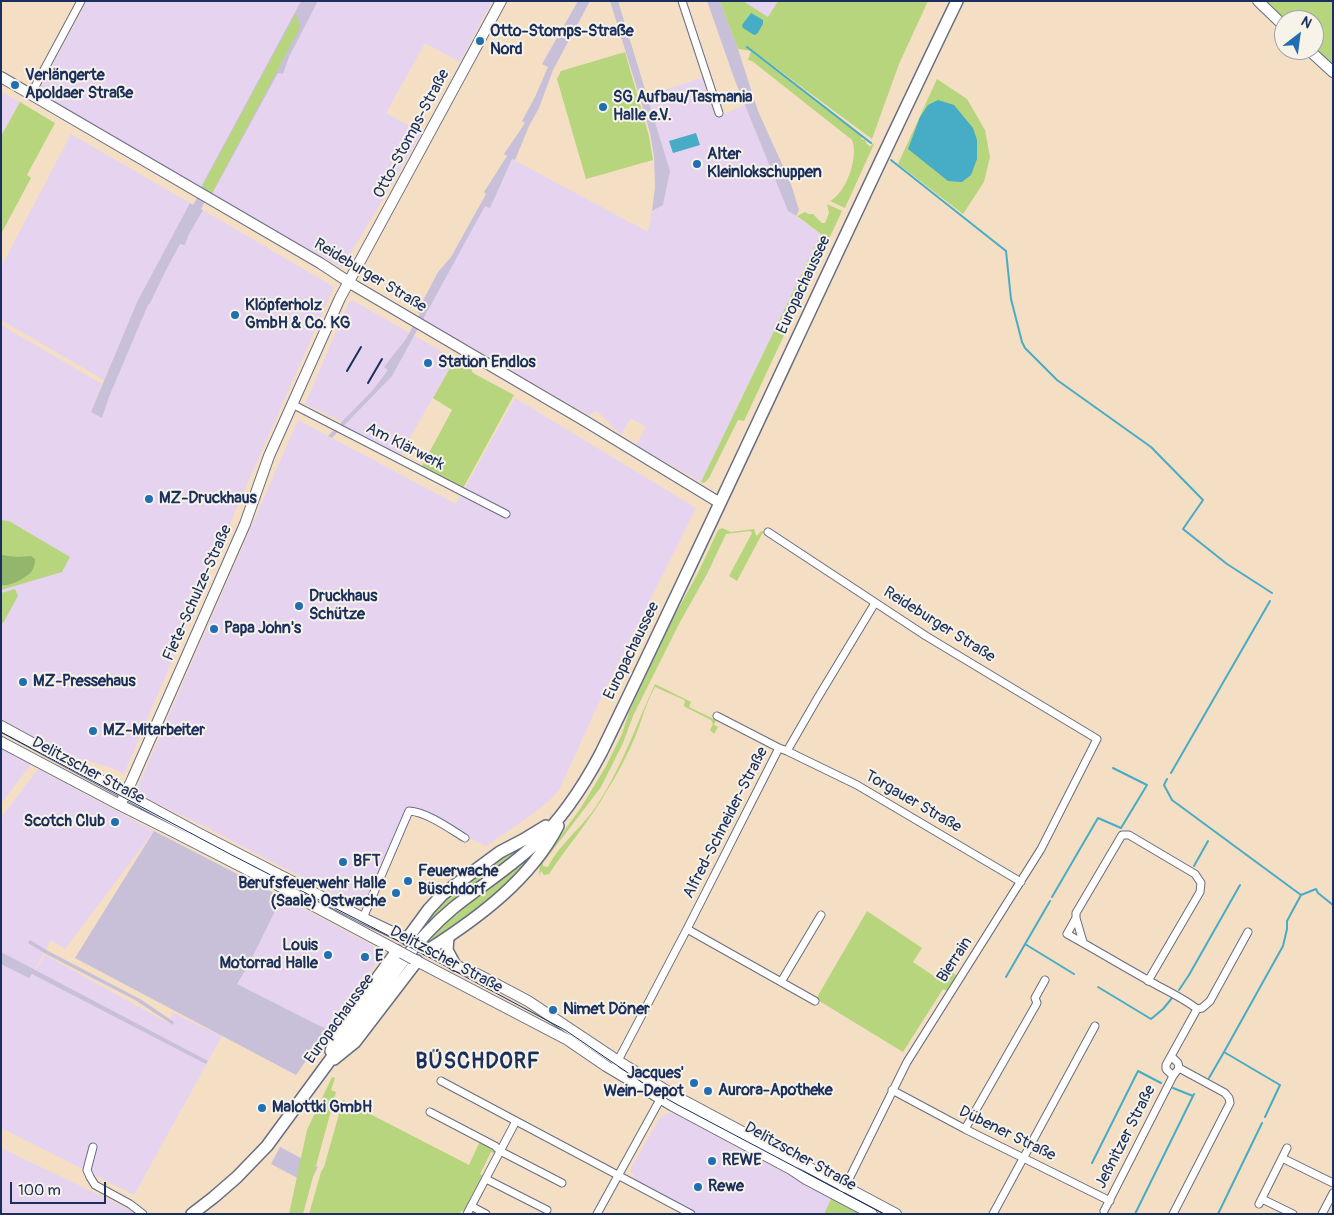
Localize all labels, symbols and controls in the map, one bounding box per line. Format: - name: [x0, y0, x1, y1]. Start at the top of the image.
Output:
- north arrow: [1274, 10, 1324, 60]
- text: N: [1298, 13, 1315, 32]
- place label: Otto-Stomps-Straße Nord: [490, 22, 634, 60]
- marker: Otto-Stomps-Straße Nord: [474, 35, 486, 47]
- place label: Verlängerte Apoldaer Straße: [25, 66, 133, 104]
- street label: Otto-Stomps-Straße: [370, 66, 454, 202]
- marker: Verlängerte Apoldaer Straße: [9, 79, 21, 91]
- place label: SG Aufbau/Tasmania Halle e.V.: [613, 88, 752, 126]
- marker: SG Aufbau/Tasmania Halle e.V.: [597, 101, 609, 113]
- place label: Alter Kleinlokschuppen: [707, 145, 822, 183]
- marker: Alter Kleinlokschuppen: [691, 158, 703, 170]
- street label: Europachaussee: [773, 233, 835, 337]
- street label: Reideburger Straße: [310, 235, 430, 317]
- place label: Klöpferholz GmbH & Co. KG: [245, 296, 350, 334]
- marker: Klöpferholz GmbH & Co. KG: [229, 309, 241, 321]
- place label: Station Endlos: [438, 353, 536, 373]
- marker: Station Endlos: [422, 357, 434, 369]
- street label: Am Klärwerk: [363, 419, 447, 475]
- place label: MZ-Druckhaus: [159, 489, 257, 509]
- marker: MZ-Druckhaus: [143, 493, 155, 505]
- street label: Fiete-Schulze-Straße: [159, 522, 237, 664]
- street label: Reideburger Straße: [880, 583, 998, 667]
- place label: Druckhaus Schütze: [309, 587, 377, 625]
- street label: Europachaussee: [600, 599, 664, 703]
- marker: Druckhaus Schütze: [293, 600, 305, 612]
- place label: Papa John's: [224, 619, 301, 639]
- marker: Papa John's: [208, 623, 220, 635]
- place label: MZ-Pressehaus: [33, 672, 136, 692]
- marker: MZ-Pressehaus: [17, 676, 29, 688]
- place label: MZ-Mitarbeiter: [103, 721, 205, 741]
- marker: MZ-Mitarbeiter: [87, 725, 99, 737]
- street label: Delitzscher Straße: [28, 733, 148, 809]
- street label: Alfred-Schneider-Straße: [679, 744, 773, 902]
- street label: Torgauer Straße: [861, 767, 965, 837]
- place label: Scotch Club: [24, 812, 105, 832]
- marker: Scotch Club: [109, 816, 121, 828]
- place label: BFT: [353, 852, 381, 872]
- marker: BFT: [337, 856, 349, 868]
- place label: Feuerwache Büschdorf: [418, 862, 498, 900]
- place label: Berufsfeuerwehr Halle (Saale) Ostwache: [238, 874, 386, 912]
- marker: Feuerwache Büschdorf: [402, 875, 414, 887]
- marker: Berufsfeuerwehr Halle (Saale) Ostwache: [390, 887, 402, 899]
- street label: Delitzscher Straße: [386, 922, 506, 998]
- street label: Bierrain: [933, 934, 977, 986]
- place label: Louis Motorrad Halle: [220, 936, 318, 974]
- place label: E: [375, 947, 383, 967]
- marker: Louis Motorrad Halle: [322, 949, 334, 961]
- marker: E: [359, 951, 371, 963]
- street label: Europachaussee: [301, 970, 379, 1068]
- place label: Nimet Döner: [563, 1000, 650, 1020]
- marker: Nimet Döner: [547, 1004, 559, 1016]
- district label: BÜSCHDORF: [414, 1050, 542, 1076]
- place label: Jacques' Wein-Depot: [603, 1064, 684, 1102]
- marker: Jacques' Wein-Depot: [688, 1077, 700, 1089]
- place label: Aurora-Apotheke: [718, 1081, 833, 1101]
- street label: Jeßnitzer Straße: [1092, 1082, 1160, 1192]
- marker: Aurora-Apotheke: [702, 1085, 714, 1097]
- place label: Malottki GmbH: [272, 1098, 372, 1118]
- marker: Malottki GmbH: [256, 1102, 268, 1114]
- street label: Dübener Straße: [955, 1102, 1059, 1166]
- street label: Delitzscher Straße: [741, 1118, 859, 1196]
- place label: REWE: [722, 1151, 762, 1171]
- marker: REWE: [706, 1155, 718, 1167]
- scale bar: [12, 1172, 109, 1204]
- place label: Rewe: [708, 1177, 744, 1197]
- text: 100 m: [18, 1181, 61, 1200]
- marker: Rewe: [692, 1181, 704, 1193]

